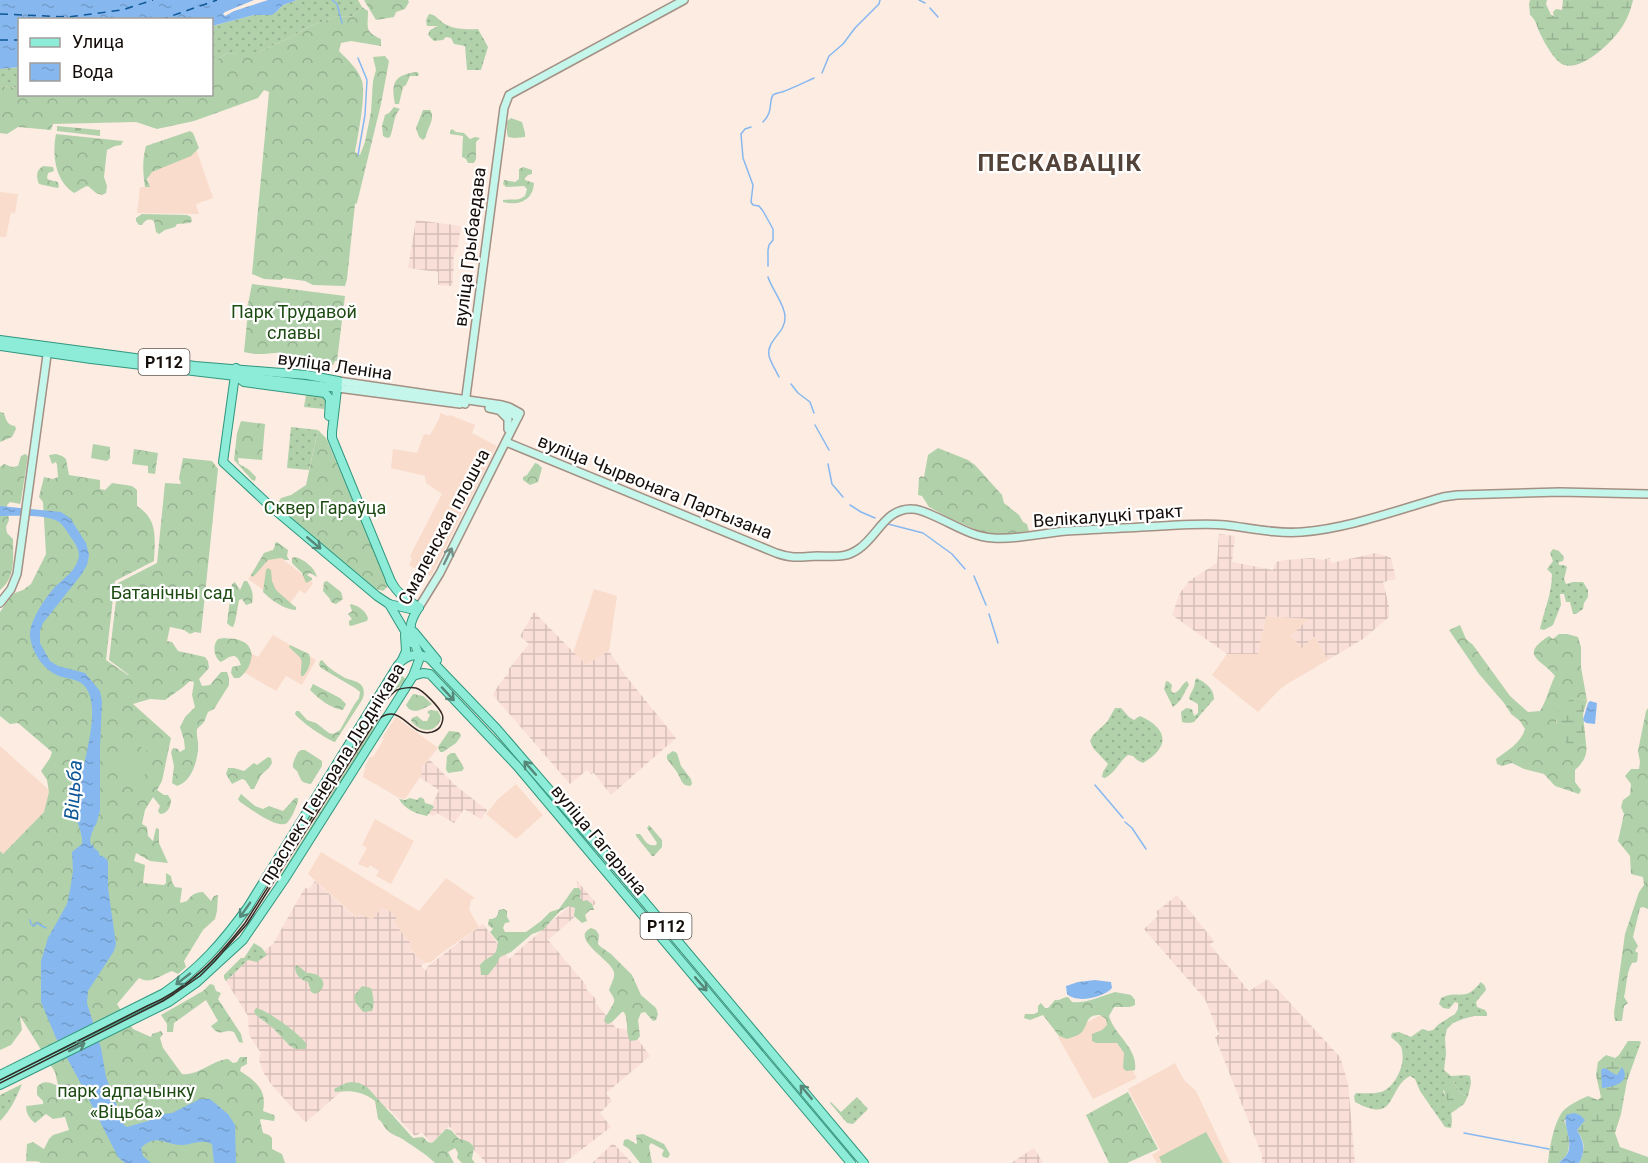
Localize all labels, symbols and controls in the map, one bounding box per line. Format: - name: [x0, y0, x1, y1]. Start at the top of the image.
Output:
- legend: [18, 18, 213, 96]
- text: Улица: [72, 31, 124, 52]
- text: Вода: [72, 61, 114, 82]
- district label: ПЕСКАВАЦІК: [978, 149, 1142, 177]
- street label: вуліца Грыбаедава: [449, 166, 490, 328]
- park label: Парк Трудавой славы: [231, 301, 357, 343]
- street label: вуліца Леніна: [277, 347, 394, 384]
- road number: Р112: [138, 349, 190, 375]
- street label: вуліца Чырвонага Партызана: [535, 430, 775, 543]
- street label: Смаленская плошча: [394, 445, 494, 608]
- park label: Сквер Гараўца: [264, 497, 386, 518]
- street label: Велікалуцкі тракт: [1032, 500, 1184, 531]
- one-way arrow: [306, 536, 321, 550]
- one-way arrow: [443, 548, 455, 566]
- park label: Батанічны сад: [111, 582, 234, 603]
- street label: праспект Генерала Люднікава: [254, 659, 409, 888]
- one-way arrow: [440, 687, 455, 702]
- water label: Віцьба: [59, 759, 87, 821]
- one-way arrow: [523, 761, 537, 776]
- street label: вуліца Гагарына: [547, 780, 652, 899]
- one-way arrow: [239, 902, 251, 918]
- road number: Р112: [640, 913, 692, 939]
- one-way arrow: [175, 973, 191, 986]
- one-way arrow: [695, 976, 708, 992]
- one-way arrow: [68, 1040, 86, 1052]
- park label: парк адпачынку «Віцьба»: [57, 1080, 195, 1122]
- one-way arrow: [799, 1085, 813, 1100]

